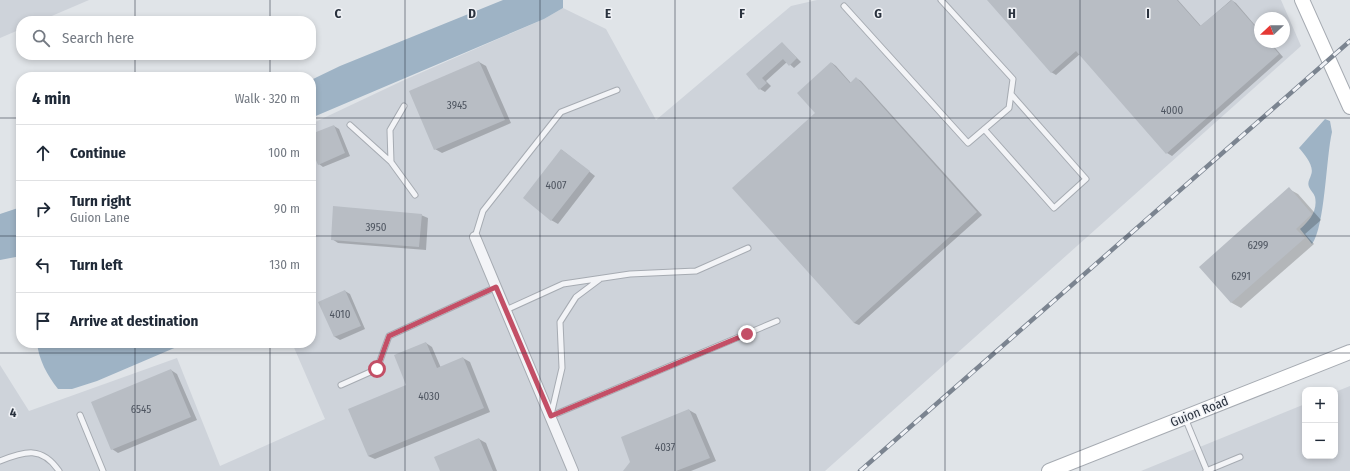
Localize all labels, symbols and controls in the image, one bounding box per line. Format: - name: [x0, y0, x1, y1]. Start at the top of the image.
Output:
- text: C: [335, 6, 342, 21]
- text: D: [468, 6, 476, 21]
- text: E: [605, 6, 611, 21]
- text: F: [739, 6, 745, 21]
- text: G: [874, 6, 882, 21]
- text: H: [1008, 6, 1016, 21]
- text: I: [1146, 6, 1150, 21]
- north arrow: [1254, 12, 1290, 48]
- search box: [16, 16, 316, 60]
- icon: search: [30, 27, 52, 49]
- text: Search here: [62, 29, 134, 47]
- text: 4 min: [32, 88, 71, 109]
- text: Walk · 320 m: [235, 91, 300, 106]
- house number: 3945: [447, 99, 467, 112]
- house number: 4000: [1161, 104, 1184, 117]
- icon: ahead: [32, 142, 54, 164]
- text: Continue: [70, 144, 126, 162]
- text: 100 m: [268, 145, 300, 160]
- house number: 4007: [545, 179, 567, 192]
- text: Turn right: [70, 192, 131, 210]
- icon: right: [32, 198, 54, 220]
- text: 90 m: [274, 201, 300, 216]
- text: Guion Lane: [70, 210, 130, 225]
- house number: 3950: [366, 221, 387, 234]
- house number: 6299: [1248, 239, 1268, 252]
- icon: left: [32, 254, 54, 276]
- text: Turn left: [70, 256, 123, 274]
- text: 130 m: [269, 257, 300, 272]
- house number: 6291: [1231, 270, 1251, 283]
- house number: 4010: [330, 308, 351, 321]
- icon: arrive: [32, 310, 54, 332]
- text: Arrive at destination: [70, 312, 198, 330]
- route end: [738, 325, 756, 343]
- route start: [368, 360, 386, 378]
- map controls: [1302, 387, 1338, 459]
- button: +: [1302, 387, 1338, 423]
- house number: 4030: [418, 390, 440, 403]
- street label: Guion Road: [1168, 393, 1230, 430]
- house number: 6545: [131, 403, 151, 416]
- text: 4: [10, 405, 17, 420]
- button: −: [1302, 423, 1338, 459]
- house number: 4037: [655, 441, 676, 454]

